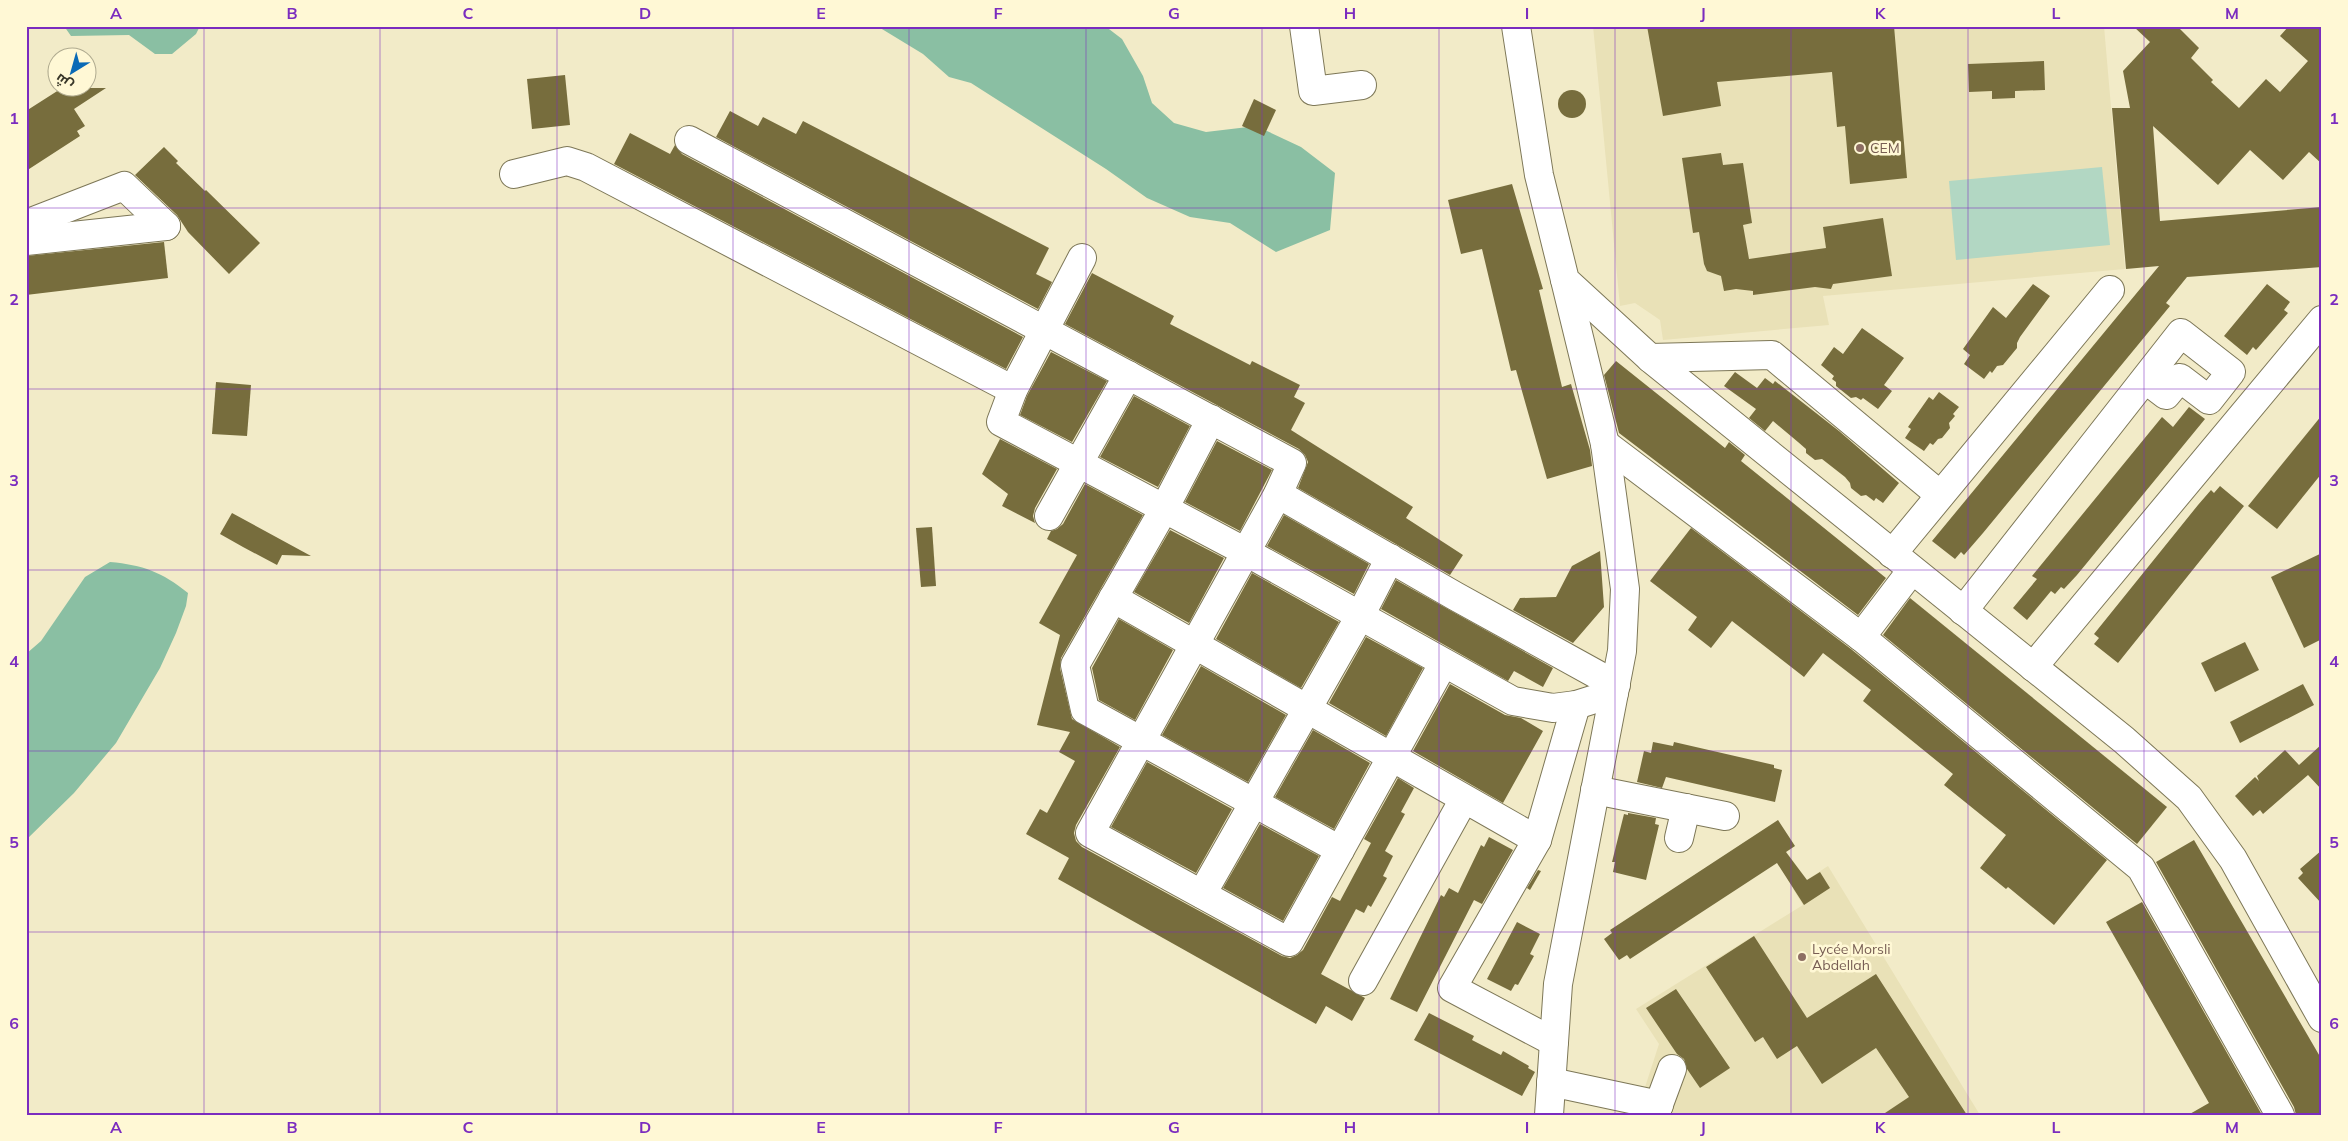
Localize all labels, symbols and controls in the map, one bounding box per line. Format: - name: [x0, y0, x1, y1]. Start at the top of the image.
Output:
- text: A: [110, 3, 122, 23]
- text: B: [286, 3, 298, 23]
- text: C: [463, 3, 474, 23]
- text: D: [639, 3, 651, 23]
- text: E: [816, 3, 826, 23]
- text: F: [993, 3, 1003, 23]
- text: G: [1168, 3, 1180, 23]
- text: H: [1344, 3, 1356, 23]
- text: I: [1525, 3, 1529, 23]
- text: J: [1700, 3, 1706, 23]
- text: K: [1875, 3, 1887, 23]
- text: L: [2052, 3, 2061, 23]
- text: M: [2225, 3, 2239, 23]
- north arrow: [48, 48, 98, 98]
- text: ش: [52, 70, 77, 95]
- text: 1: [9, 108, 19, 128]
- text: 1: [2329, 108, 2339, 128]
- place label: CEM: [1870, 139, 1900, 157]
- marker: CEM: [1854, 142, 1866, 154]
- text: 2: [9, 289, 19, 309]
- text: 2: [2329, 289, 2339, 309]
- text: 3: [9, 470, 19, 490]
- text: 3: [2329, 470, 2339, 490]
- text: 4: [9, 651, 19, 671]
- text: 4: [2329, 651, 2339, 671]
- text: 5: [9, 832, 19, 852]
- text: 5: [2329, 832, 2339, 852]
- place label: Lycée Morsli Abdellah: [1812, 940, 1891, 974]
- marker: Lycée Morsli Abdellah: [1796, 951, 1808, 963]
- text: 6: [9, 1013, 19, 1033]
- text: 6: [2329, 1013, 2339, 1033]
- text: A: [110, 1117, 122, 1137]
- text: B: [286, 1117, 298, 1137]
- text: C: [463, 1117, 474, 1137]
- text: D: [639, 1117, 651, 1137]
- text: E: [816, 1117, 826, 1137]
- text: F: [993, 1117, 1003, 1137]
- text: G: [1168, 1117, 1180, 1137]
- text: H: [1344, 1117, 1356, 1137]
- text: I: [1525, 1117, 1529, 1137]
- text: J: [1700, 1117, 1706, 1137]
- text: K: [1875, 1117, 1887, 1137]
- text: L: [2052, 1117, 2061, 1137]
- text: M: [2225, 1117, 2239, 1137]

